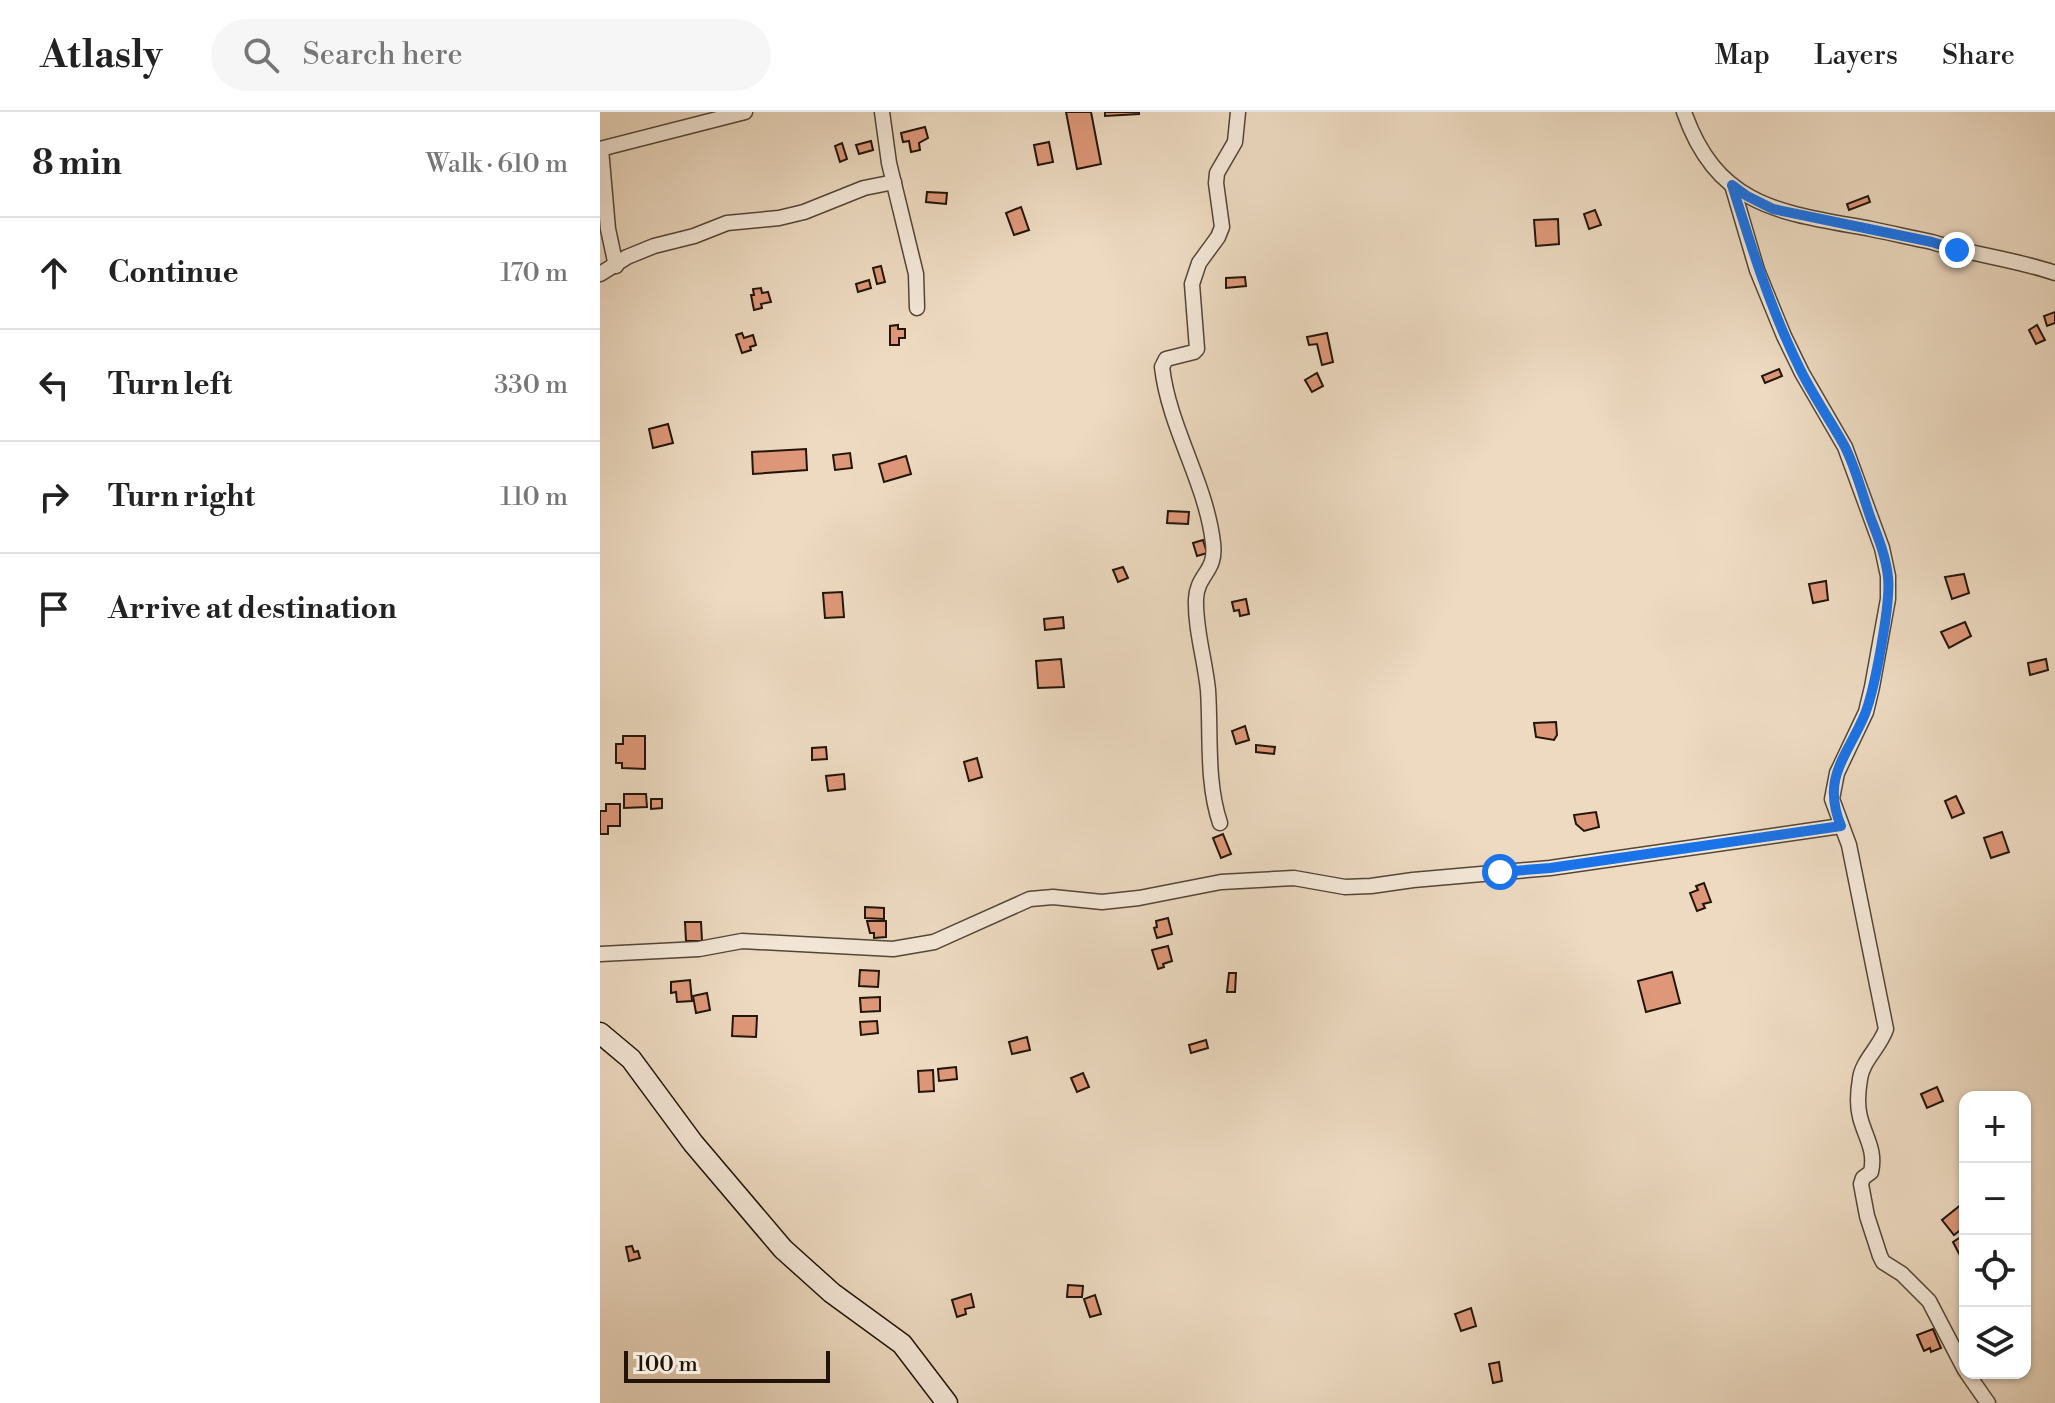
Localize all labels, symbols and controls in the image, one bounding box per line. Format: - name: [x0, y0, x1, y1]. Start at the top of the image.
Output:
- search box: [211, 19, 771, 91]
- text: Atlasly: [40, 32, 163, 79]
- icon: search: [239, 33, 283, 77]
- text: Search here: [303, 36, 463, 74]
- text: Map: [1715, 38, 1770, 73]
- text: Layers: [1814, 38, 1898, 73]
- text: Share: [1942, 38, 2015, 73]
- text: 8 min: [32, 143, 122, 185]
- text: Walk · 610 m: [426, 148, 568, 180]
- route end: [1939, 232, 1975, 268]
- icon: ahead: [32, 251, 76, 295]
- text: Continue: [108, 254, 239, 292]
- text: 170 m: [500, 257, 568, 289]
- icon: left: [32, 363, 76, 407]
- text: Turn left: [108, 366, 232, 404]
- text: 330 m: [494, 369, 568, 401]
- icon: right: [32, 475, 76, 519]
- text: Turn right: [108, 478, 255, 516]
- text: 110 m: [500, 481, 568, 513]
- icon: arrive: [32, 587, 76, 631]
- text: Arrive at destination: [108, 590, 397, 628]
- route start: [1482, 854, 1518, 890]
- map controls: [1959, 1091, 2031, 1379]
- button: +: [1959, 1091, 2031, 1163]
- button: −: [1959, 1163, 2031, 1235]
- button: locate: [1959, 1235, 2031, 1307]
- button: layers: [1959, 1307, 2031, 1379]
- scale bar: [624, 1347, 830, 1383]
- text: 100 m: [636, 1351, 698, 1378]

